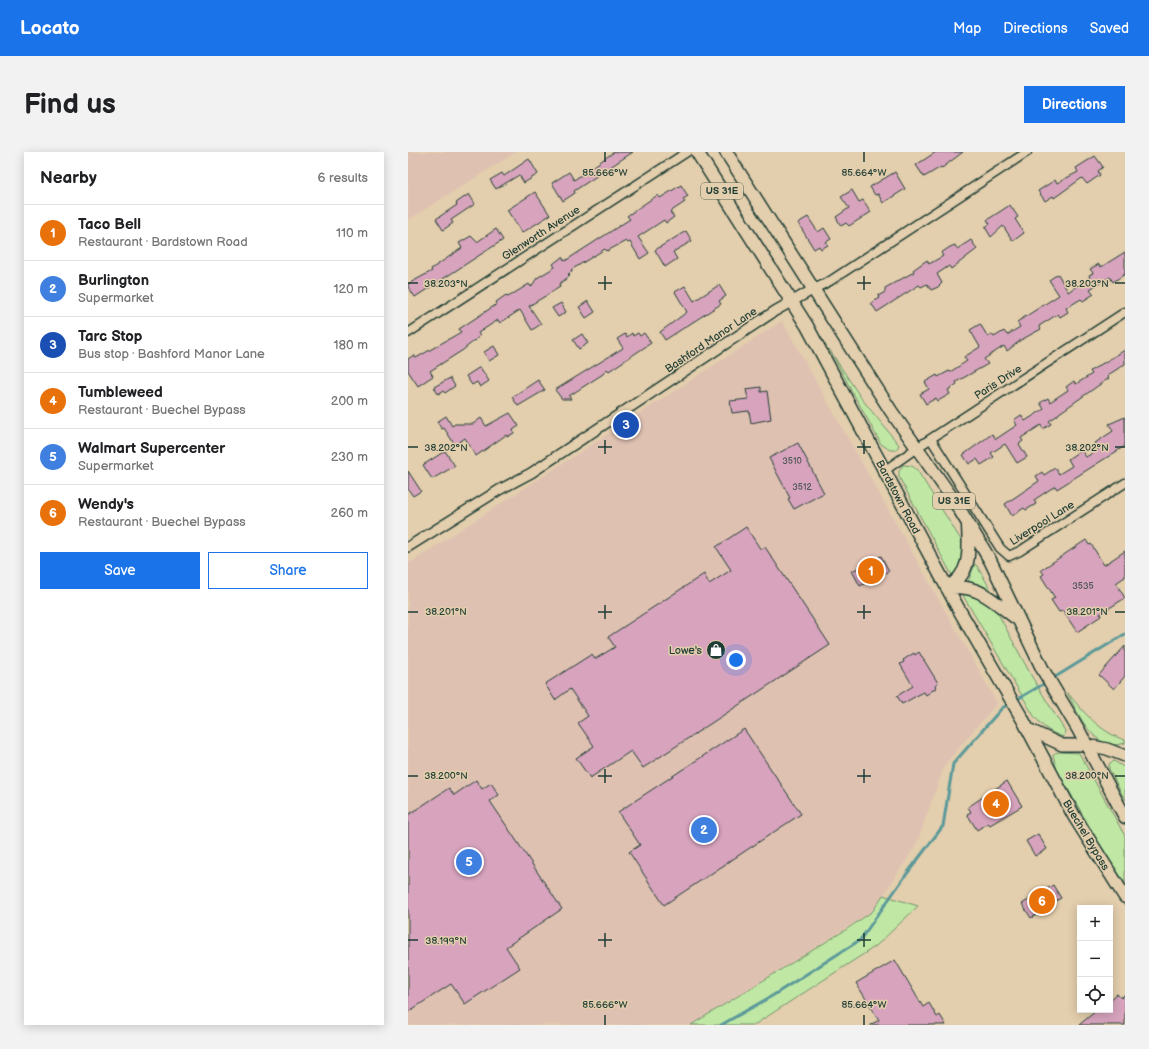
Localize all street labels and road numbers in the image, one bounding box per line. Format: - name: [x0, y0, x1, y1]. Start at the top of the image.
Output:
- road number: US 31E: [701, 183, 743, 199]
- street label: Glenworth Avenue: [500, 203, 583, 263]
- street label: Bashford Manor Lane: [663, 304, 760, 376]
- street label: Paris Drive: [972, 362, 1024, 402]
- street label: Bardstown Road: [873, 458, 923, 536]
- road number: US 31E: [933, 493, 975, 509]
- street label: Liverpool Lane: [1007, 498, 1077, 548]
- street label: Buechel Bypass: [1060, 797, 1112, 873]

